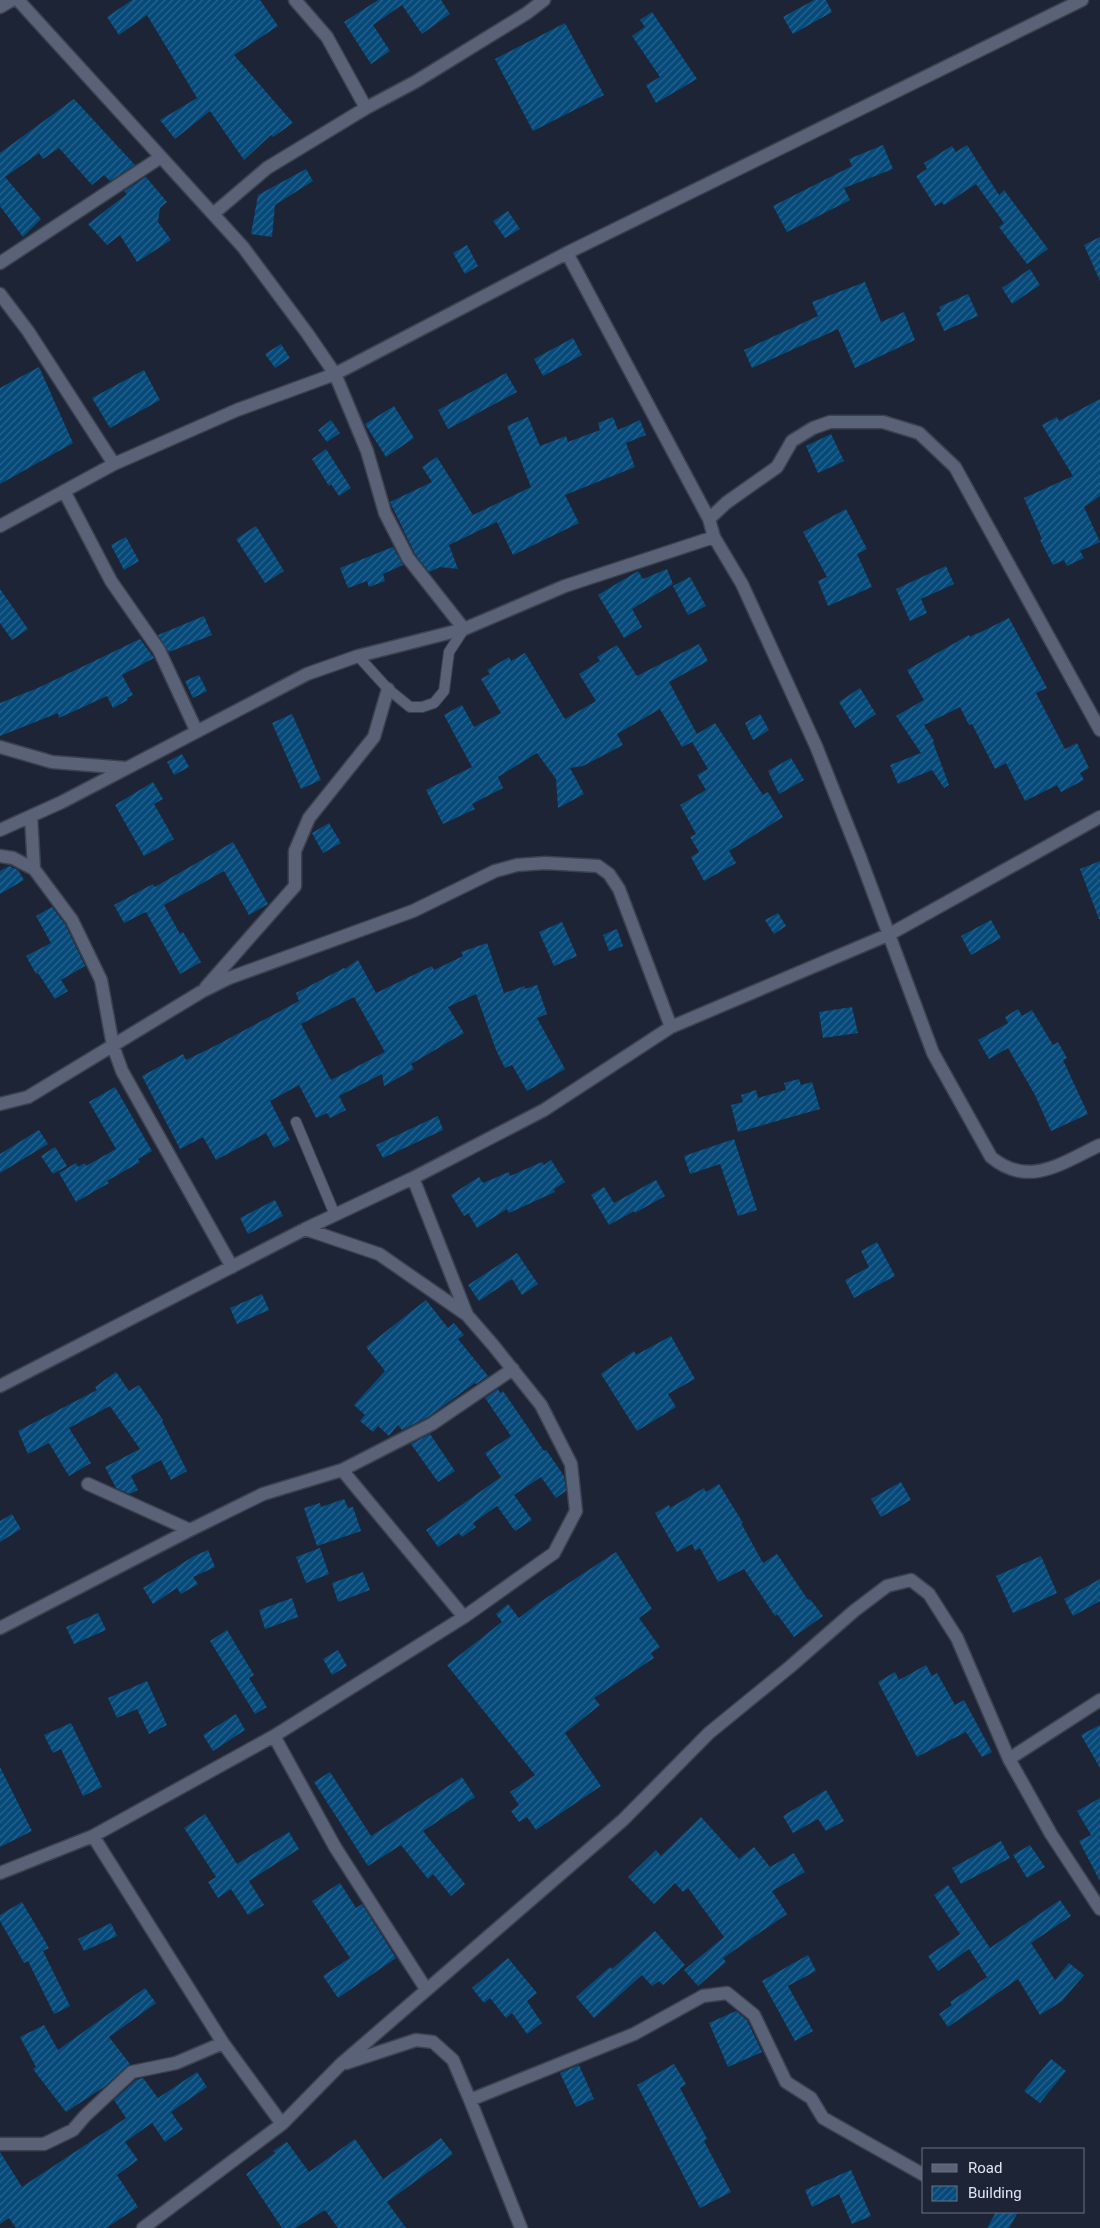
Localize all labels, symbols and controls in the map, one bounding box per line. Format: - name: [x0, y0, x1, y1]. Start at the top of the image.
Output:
- legend: [922, 2148, 1085, 2213]
- text: Road: [968, 2159, 1002, 2177]
- text: Building: [968, 2184, 1022, 2202]

